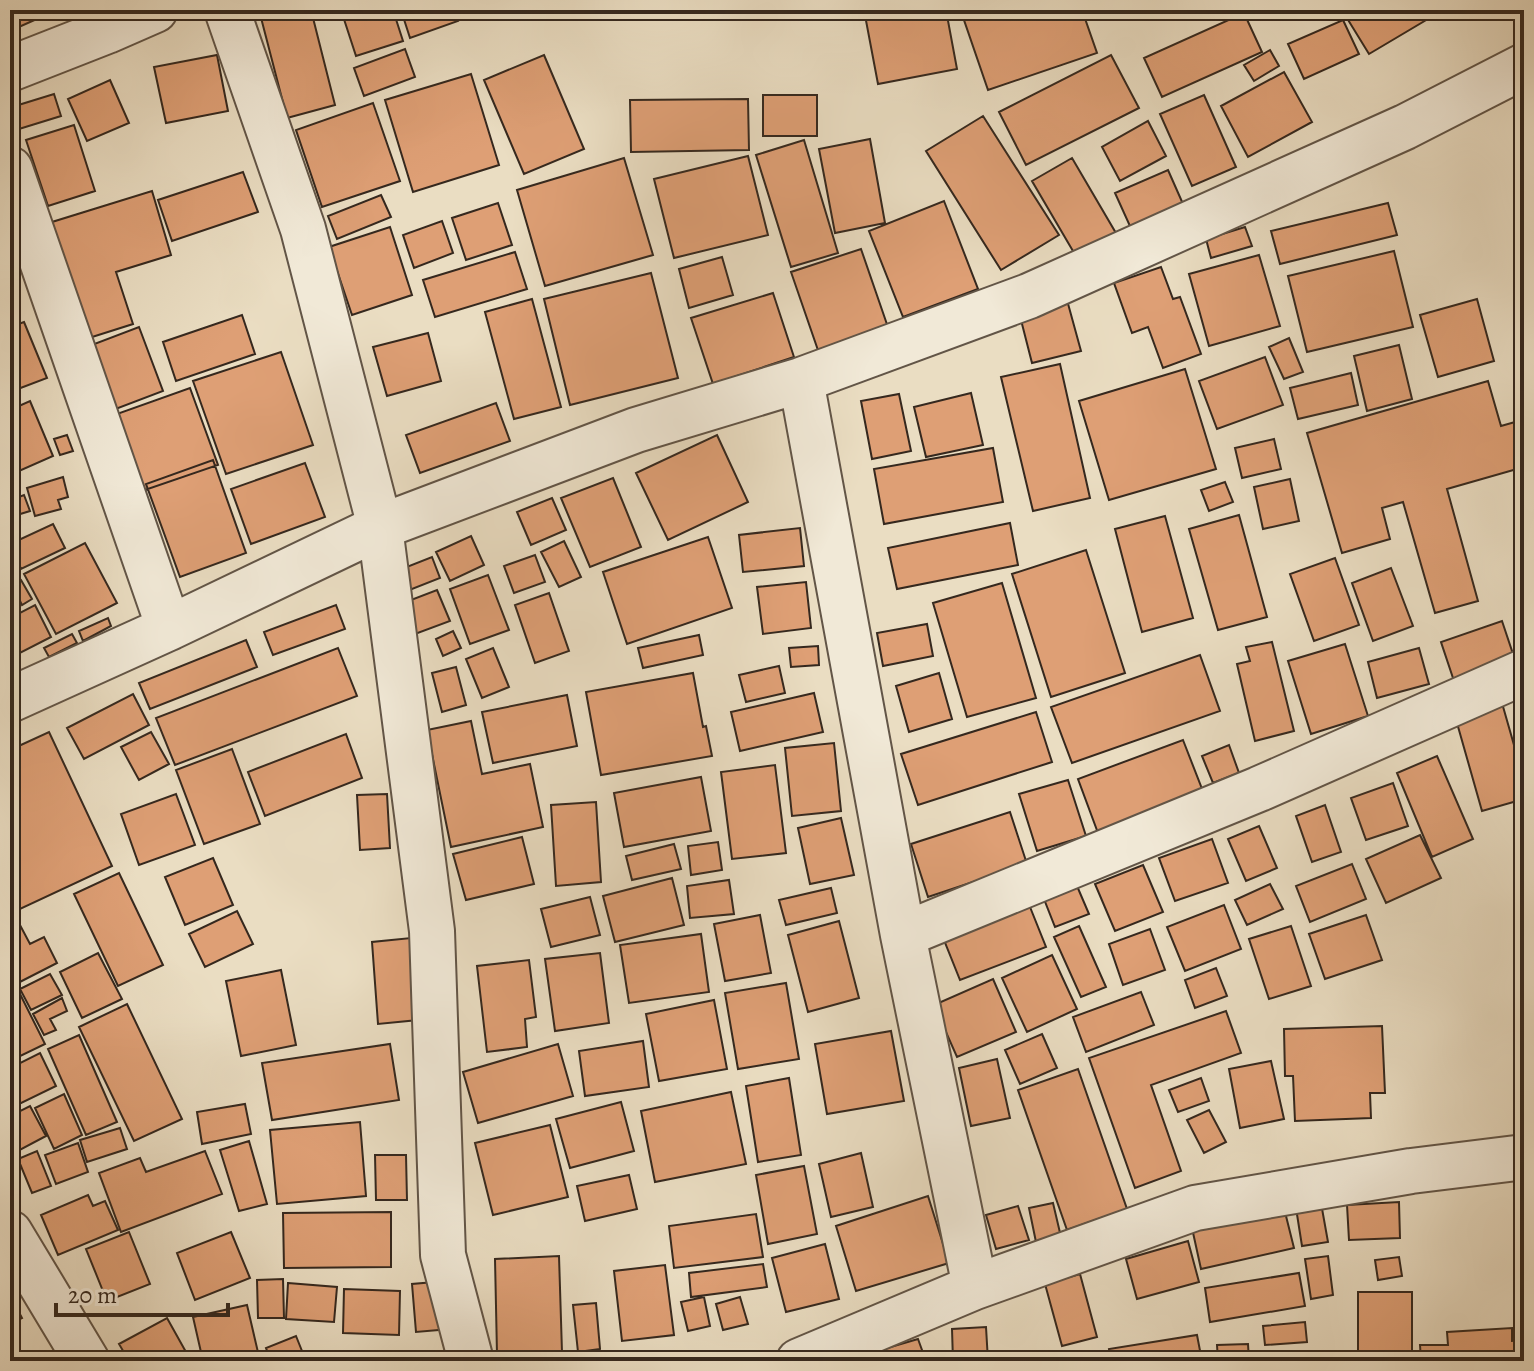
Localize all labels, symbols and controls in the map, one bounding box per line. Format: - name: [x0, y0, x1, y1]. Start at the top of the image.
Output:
- scale bar: [56, 1267, 228, 1317]
- text: 20 m: [68, 1279, 117, 1311]

